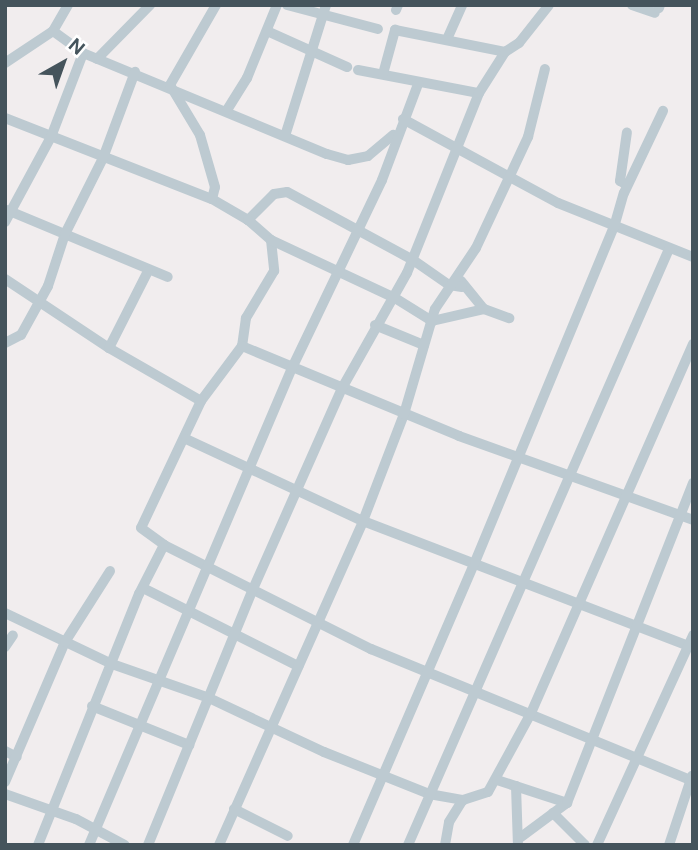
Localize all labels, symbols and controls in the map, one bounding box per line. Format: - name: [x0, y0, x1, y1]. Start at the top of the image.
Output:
- north arrow: [28, 28, 98, 98]
- text: N: [63, 32, 90, 61]

